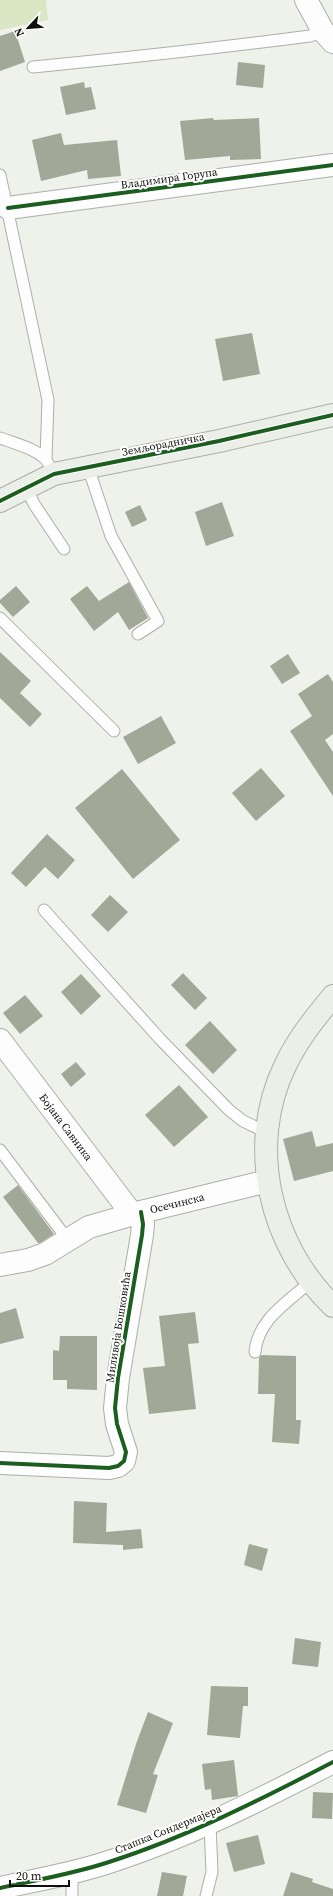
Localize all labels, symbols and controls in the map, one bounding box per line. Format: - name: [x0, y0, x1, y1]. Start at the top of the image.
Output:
- north arrow: [8, 8, 48, 48]
- text: N: [11, 25, 28, 39]
- street label: Владимира Горупа: [120, 164, 219, 193]
- street label: Земљорадничка: [120, 429, 206, 460]
- street label: Бојана Савника: [35, 1091, 96, 1164]
- street label: Осечинска: [148, 1189, 206, 1217]
- street label: Миливоја Бошковића: [102, 1270, 135, 1384]
- street label: Сташка Сондермајера: [113, 1801, 224, 1858]
- scale bar: [10, 1862, 69, 1888]
- text: 20 m: [16, 1868, 42, 1884]

